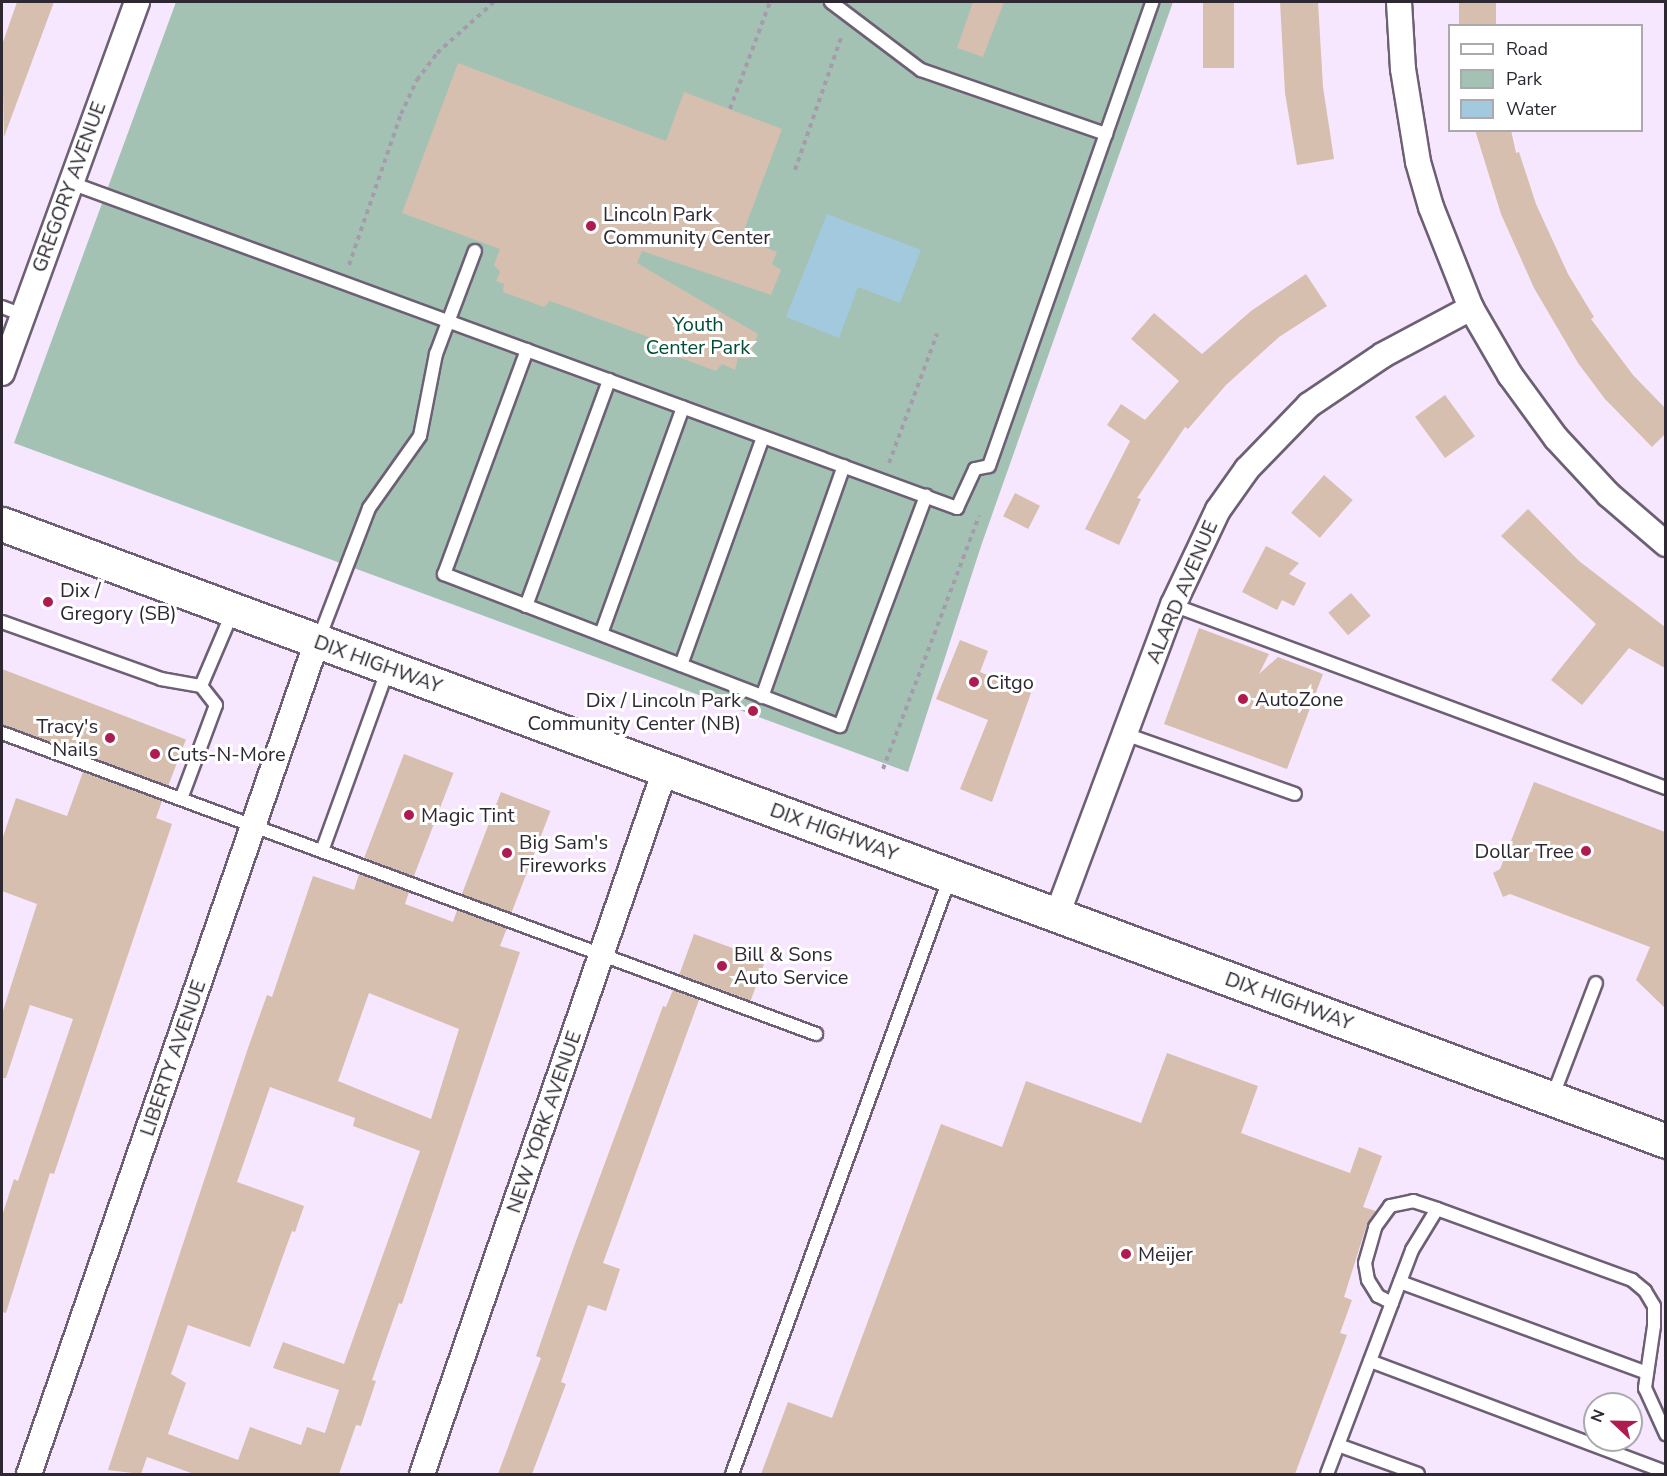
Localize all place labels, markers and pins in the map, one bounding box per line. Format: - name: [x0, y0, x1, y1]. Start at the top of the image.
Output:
- place label: Lincoln Park Community Center: [603, 202, 770, 249]
- marker: Lincoln Park Community Center: [584, 219, 598, 233]
- place label: Dix / Gregory (SB): [60, 578, 177, 625]
- marker: Dix / Gregory (SB): [41, 595, 55, 609]
- place label: Citgo: [986, 670, 1034, 694]
- marker: Citgo: [967, 675, 981, 689]
- place label: AutoZone: [1255, 687, 1343, 711]
- place label: Dix / Lincoln Park Community Center (NB): [528, 688, 741, 735]
- marker: AutoZone: [1236, 692, 1250, 706]
- marker: Dix / Lincoln Park Community Center (NB): [746, 704, 760, 718]
- place label: Tracy's Nails: [36, 714, 98, 761]
- marker: Tracy's Nails: [103, 731, 117, 745]
- place label: Cuts-N-More: [167, 742, 286, 766]
- marker: Cuts-N-More: [148, 747, 162, 761]
- place label: Magic Tint: [421, 803, 514, 827]
- marker: Magic Tint: [402, 808, 416, 822]
- place label: Big Sam's Fireworks: [519, 830, 608, 877]
- place label: Dollar Tree: [1474, 839, 1574, 863]
- marker: Dollar Tree: [1579, 844, 1593, 858]
- marker: Big Sam's Fireworks: [500, 846, 514, 860]
- place label: Bill & Sons Auto Service: [734, 942, 848, 989]
- marker: Bill & Sons Auto Service: [715, 959, 729, 973]
- place label: Meijer: [1138, 1242, 1193, 1266]
- marker: Meijer: [1119, 1247, 1133, 1261]

